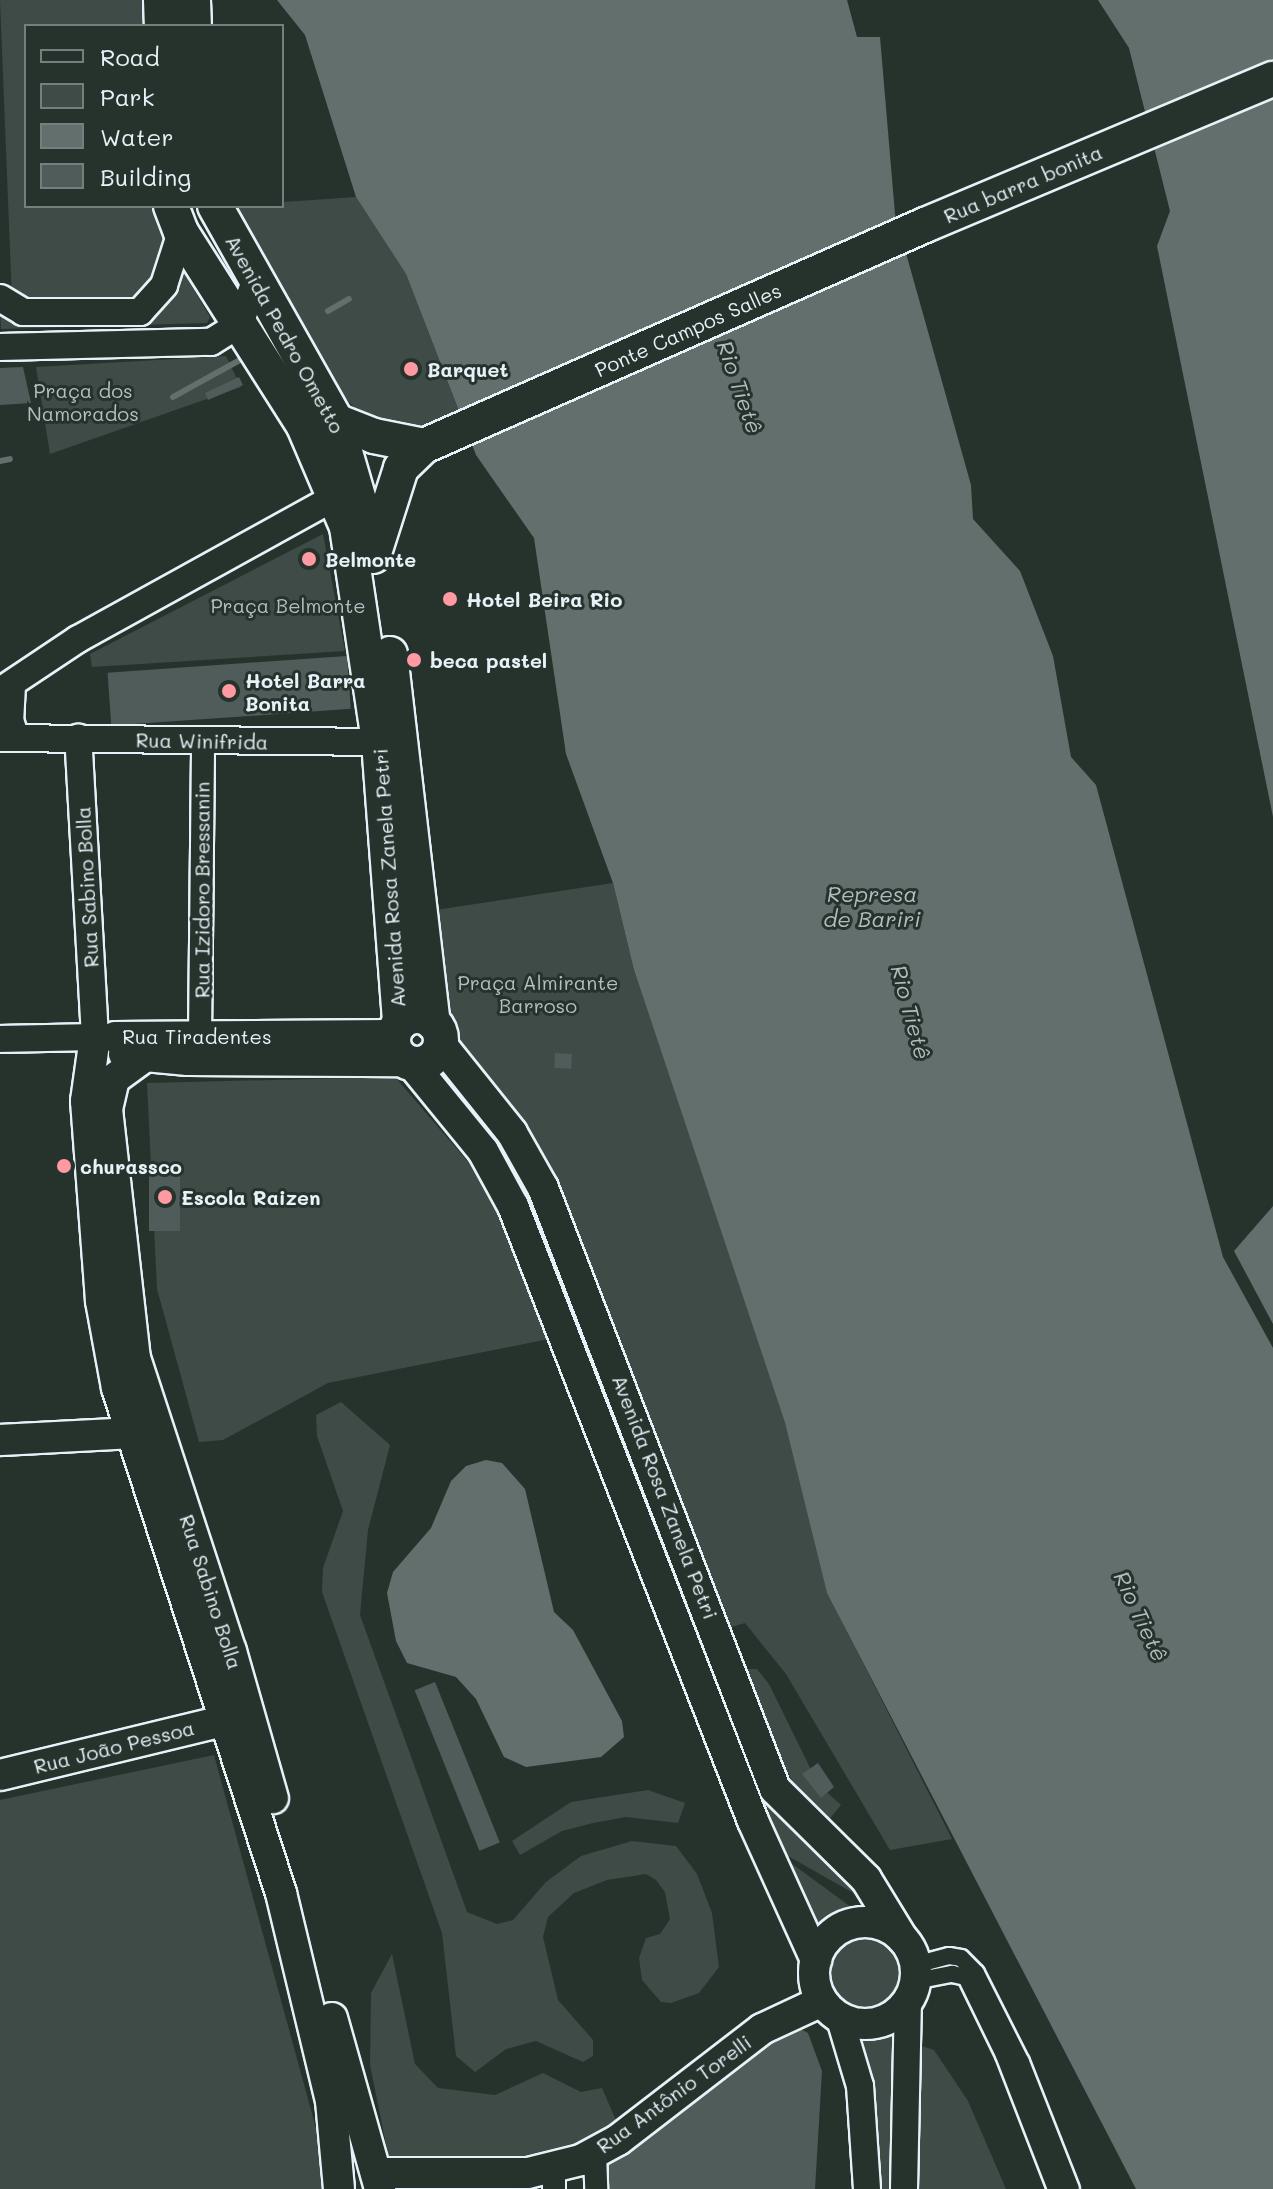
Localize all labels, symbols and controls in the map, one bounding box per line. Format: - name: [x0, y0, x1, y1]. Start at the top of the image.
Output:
- legend: [24, 24, 284, 208]
- text: Road: [100, 41, 160, 72]
- text: Park: [100, 81, 154, 112]
- text: Water: [100, 121, 174, 152]
- street label: Rua barra bonita: [940, 140, 1106, 228]
- text: Building: [100, 161, 191, 192]
- street label: Avenida Pedro Ometto: [221, 231, 349, 437]
- street label: Ponte Campos Salles: [591, 278, 785, 382]
- water label: Rio Tietê: [712, 337, 768, 437]
- place label: Barquet: [427, 357, 508, 381]
- marker: Barquet: [402, 360, 420, 378]
- park label: Praça dos Namorados: [27, 379, 139, 426]
- place label: Belmonte: [325, 547, 416, 571]
- marker: Belmonte: [300, 550, 318, 568]
- place label: Hotel Beira Rio: [466, 587, 622, 611]
- marker: Hotel Beira Rio: [441, 590, 459, 608]
- park label: Praça Belmonte: [210, 593, 366, 617]
- place label: beca pastel: [430, 648, 547, 672]
- marker: beca pastel: [405, 651, 423, 669]
- place label: Hotel Barra Bonita: [245, 668, 366, 715]
- marker: Hotel Barra Bonita: [220, 682, 238, 700]
- street label: Rua Winifrida: [136, 728, 268, 754]
- street label: Avenida Rosa Zanela Petri: [368, 748, 410, 1008]
- street label: Rua Izidoro Bressanin: [190, 782, 214, 998]
- street label: Rua Sabino Bolla: [71, 806, 103, 968]
- water label: Represa de Bariri: [823, 880, 921, 932]
- water label: Rio Tietê: [886, 962, 936, 1062]
- park label: Praça Almirante Barroso: [457, 971, 619, 1018]
- street label: Rua Tiradentes: [122, 1024, 272, 1048]
- place label: churassco: [80, 1154, 182, 1178]
- marker: churassco: [55, 1157, 73, 1175]
- place label: Escola Raizen: [181, 1185, 320, 1209]
- marker: Escola Raizen: [156, 1188, 174, 1206]
- street label: Avenida Rosa Zanela Petri: [607, 1372, 723, 1622]
- street label: Rua Sabino Bolla: [175, 1512, 247, 1672]
- water label: Rio Tietê: [1109, 1567, 1173, 1665]
- street label: Rua João Pessoa: [31, 1715, 197, 1779]
- street label: Rua Antônio Torelli: [592, 2030, 756, 2158]

